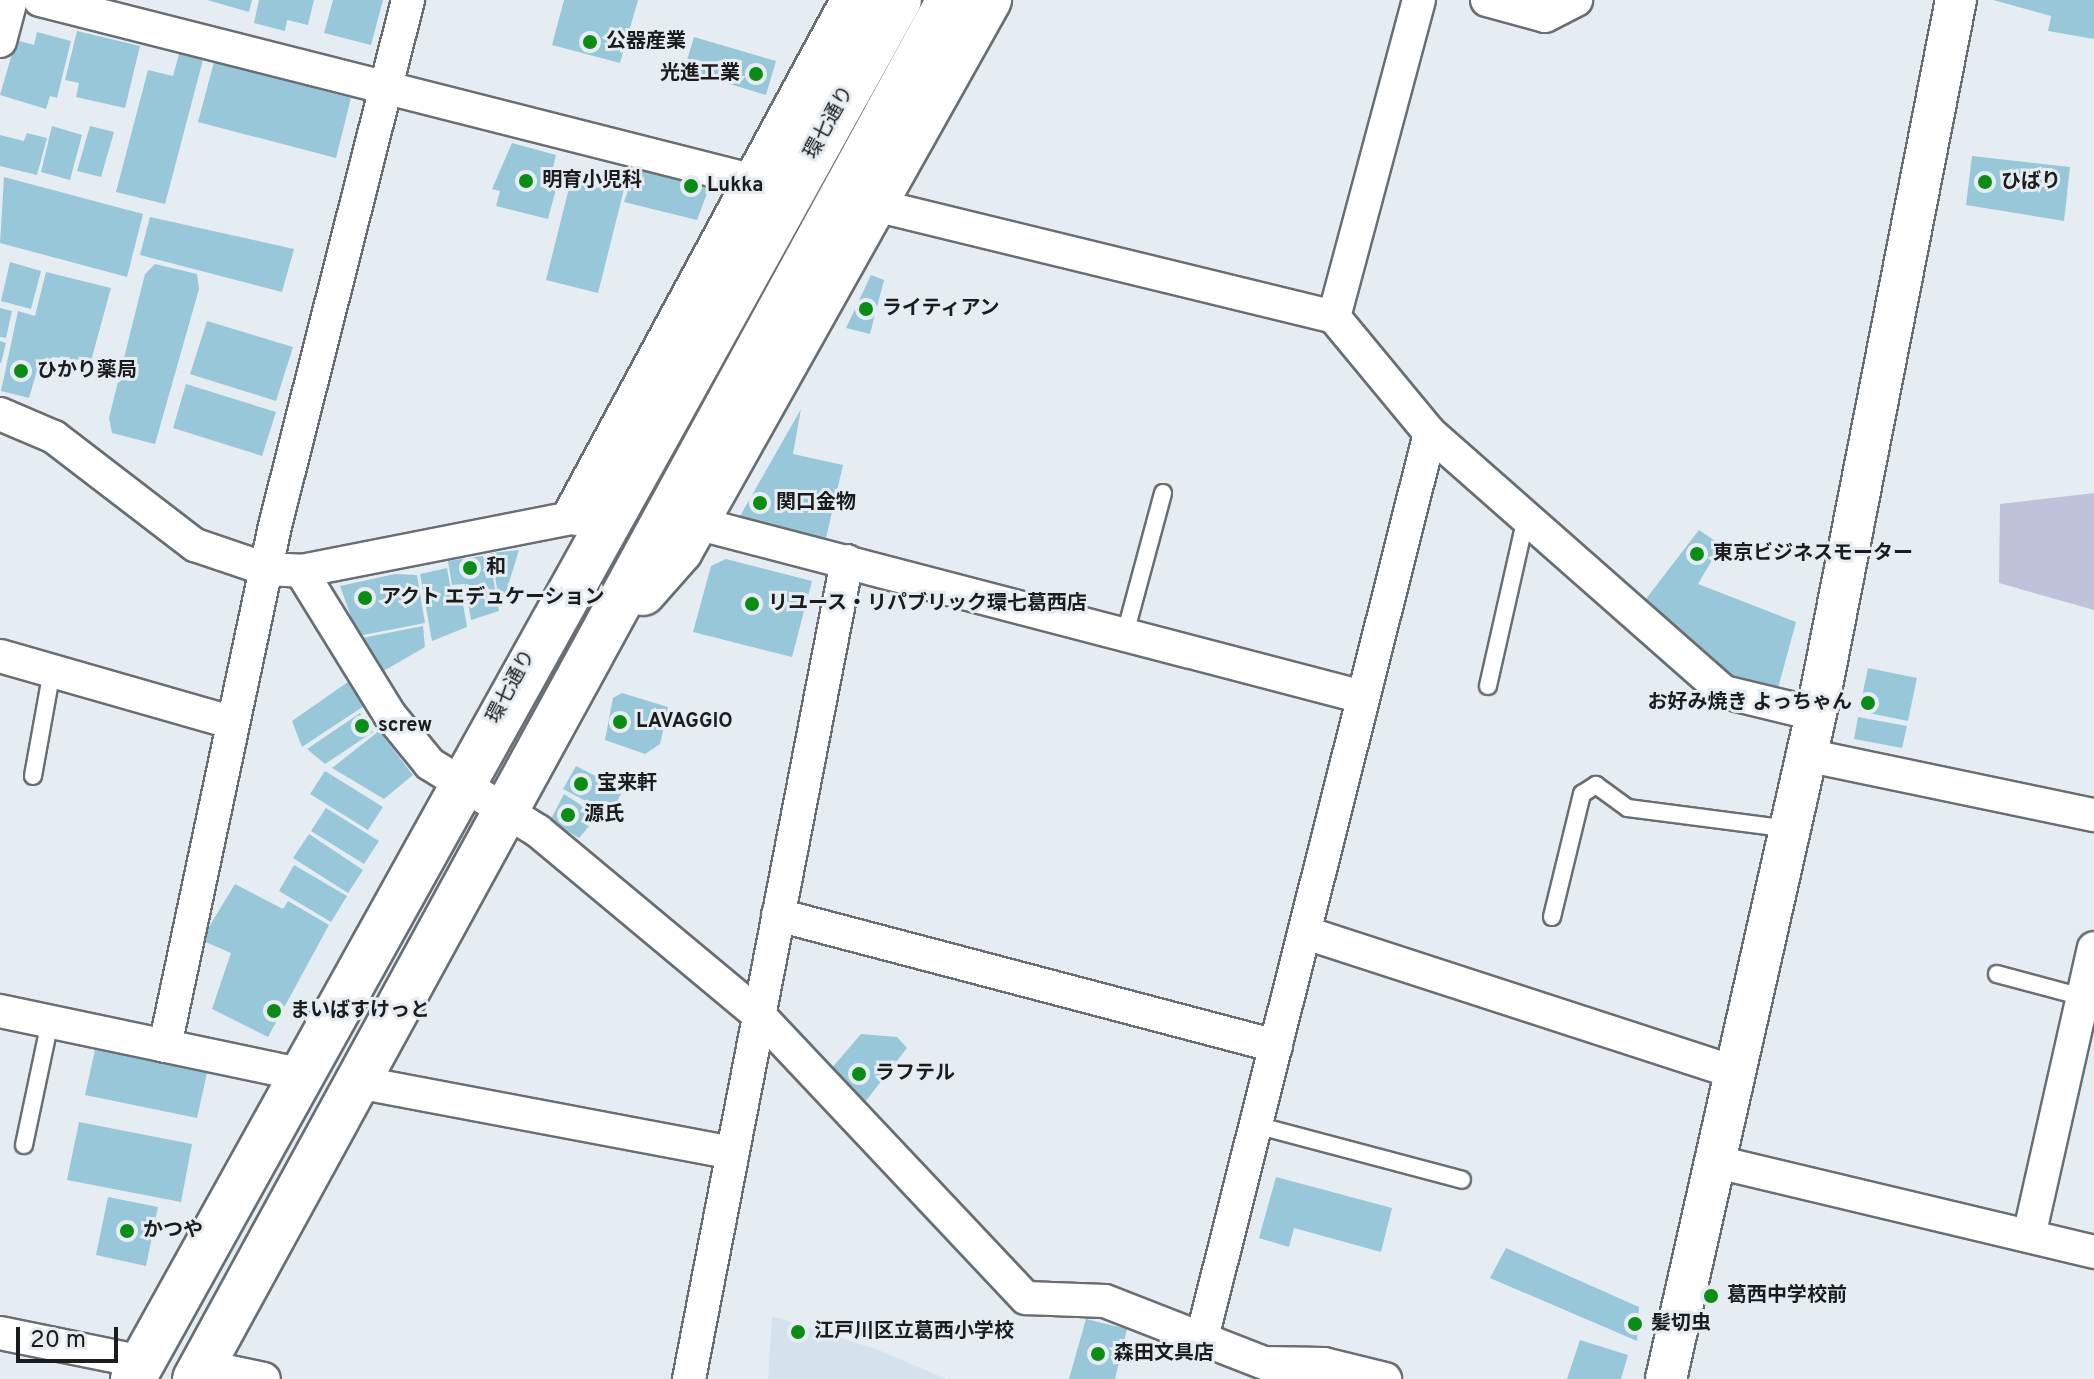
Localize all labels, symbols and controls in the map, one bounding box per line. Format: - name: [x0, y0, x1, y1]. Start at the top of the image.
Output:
- place label: 公器産業: [606, 30, 686, 54]
- marker: 公器産業: [581, 33, 599, 51]
- place label: 光進工業: [660, 62, 740, 86]
- marker: 光進工業: [747, 65, 765, 83]
- street label: 環七通り: [800, 82, 860, 164]
- place label: 明育小児科: [542, 169, 642, 193]
- place label: ひばり: [2001, 170, 2061, 194]
- marker: 明育小児科: [517, 172, 535, 190]
- marker: ひばり: [1976, 173, 1994, 191]
- place label: Lukka: [707, 174, 763, 198]
- marker: Lukka: [682, 177, 700, 195]
- place label: ライティアン: [882, 297, 1002, 321]
- marker: ライティアン: [857, 300, 875, 318]
- place label: ひかり薬局: [37, 359, 137, 383]
- marker: ひかり薬局: [12, 362, 30, 380]
- place label: 関口金物: [776, 491, 856, 515]
- marker: 関口金物: [751, 494, 769, 512]
- place label: 東京ビジネスモーター: [1713, 542, 1913, 566]
- marker: 東京ビジネスモーター: [1688, 545, 1706, 563]
- place label: 和: [486, 556, 506, 580]
- marker: 和: [461, 559, 479, 577]
- place label: アクト エデュケーション: [381, 586, 606, 610]
- marker: アクト エデュケーション: [356, 589, 374, 607]
- place label: リユース・リパブリック環七葛西店: [768, 592, 1088, 616]
- marker: リユース・リパブリック環七葛西店: [743, 595, 761, 613]
- street label: 環七通り: [483, 646, 541, 728]
- place label: お好み焼き よっちゃん: [1647, 691, 1852, 715]
- marker: お好み焼き よっちゃん: [1859, 694, 1877, 712]
- place label: LAVAGGIO: [636, 710, 733, 734]
- marker: LAVAGGIO: [611, 713, 629, 731]
- place label: screw: [378, 714, 432, 738]
- marker: screw: [353, 717, 371, 735]
- place label: 宝来軒: [597, 772, 657, 796]
- marker: 宝来軒: [572, 775, 590, 793]
- place label: 源氏: [584, 803, 624, 827]
- marker: 源氏: [559, 806, 577, 824]
- place label: まいばすけっと: [290, 999, 430, 1023]
- marker: まいばすけっと: [265, 1002, 283, 1020]
- place label: ラフテル: [875, 1062, 955, 1086]
- marker: ラフテル: [850, 1065, 868, 1083]
- place label: かつや: [143, 1219, 203, 1243]
- marker: かつや: [118, 1222, 136, 1240]
- place label: 葛西中学校前: [1727, 1284, 1847, 1308]
- marker: 葛西中学校前: [1702, 1287, 1720, 1305]
- scale bar: [20, 1311, 122, 1361]
- place label: 髪切虫: [1651, 1312, 1711, 1336]
- marker: 髪切虫: [1626, 1315, 1644, 1333]
- place label: 江戸川区立葛西小学校: [814, 1320, 1014, 1344]
- marker: 江戸川区立葛西小学校: [789, 1323, 807, 1341]
- text: 20 m: [30, 1326, 86, 1356]
- place label: 森田文具店: [1114, 1342, 1214, 1366]
- marker: 森田文具店: [1089, 1345, 1107, 1363]

